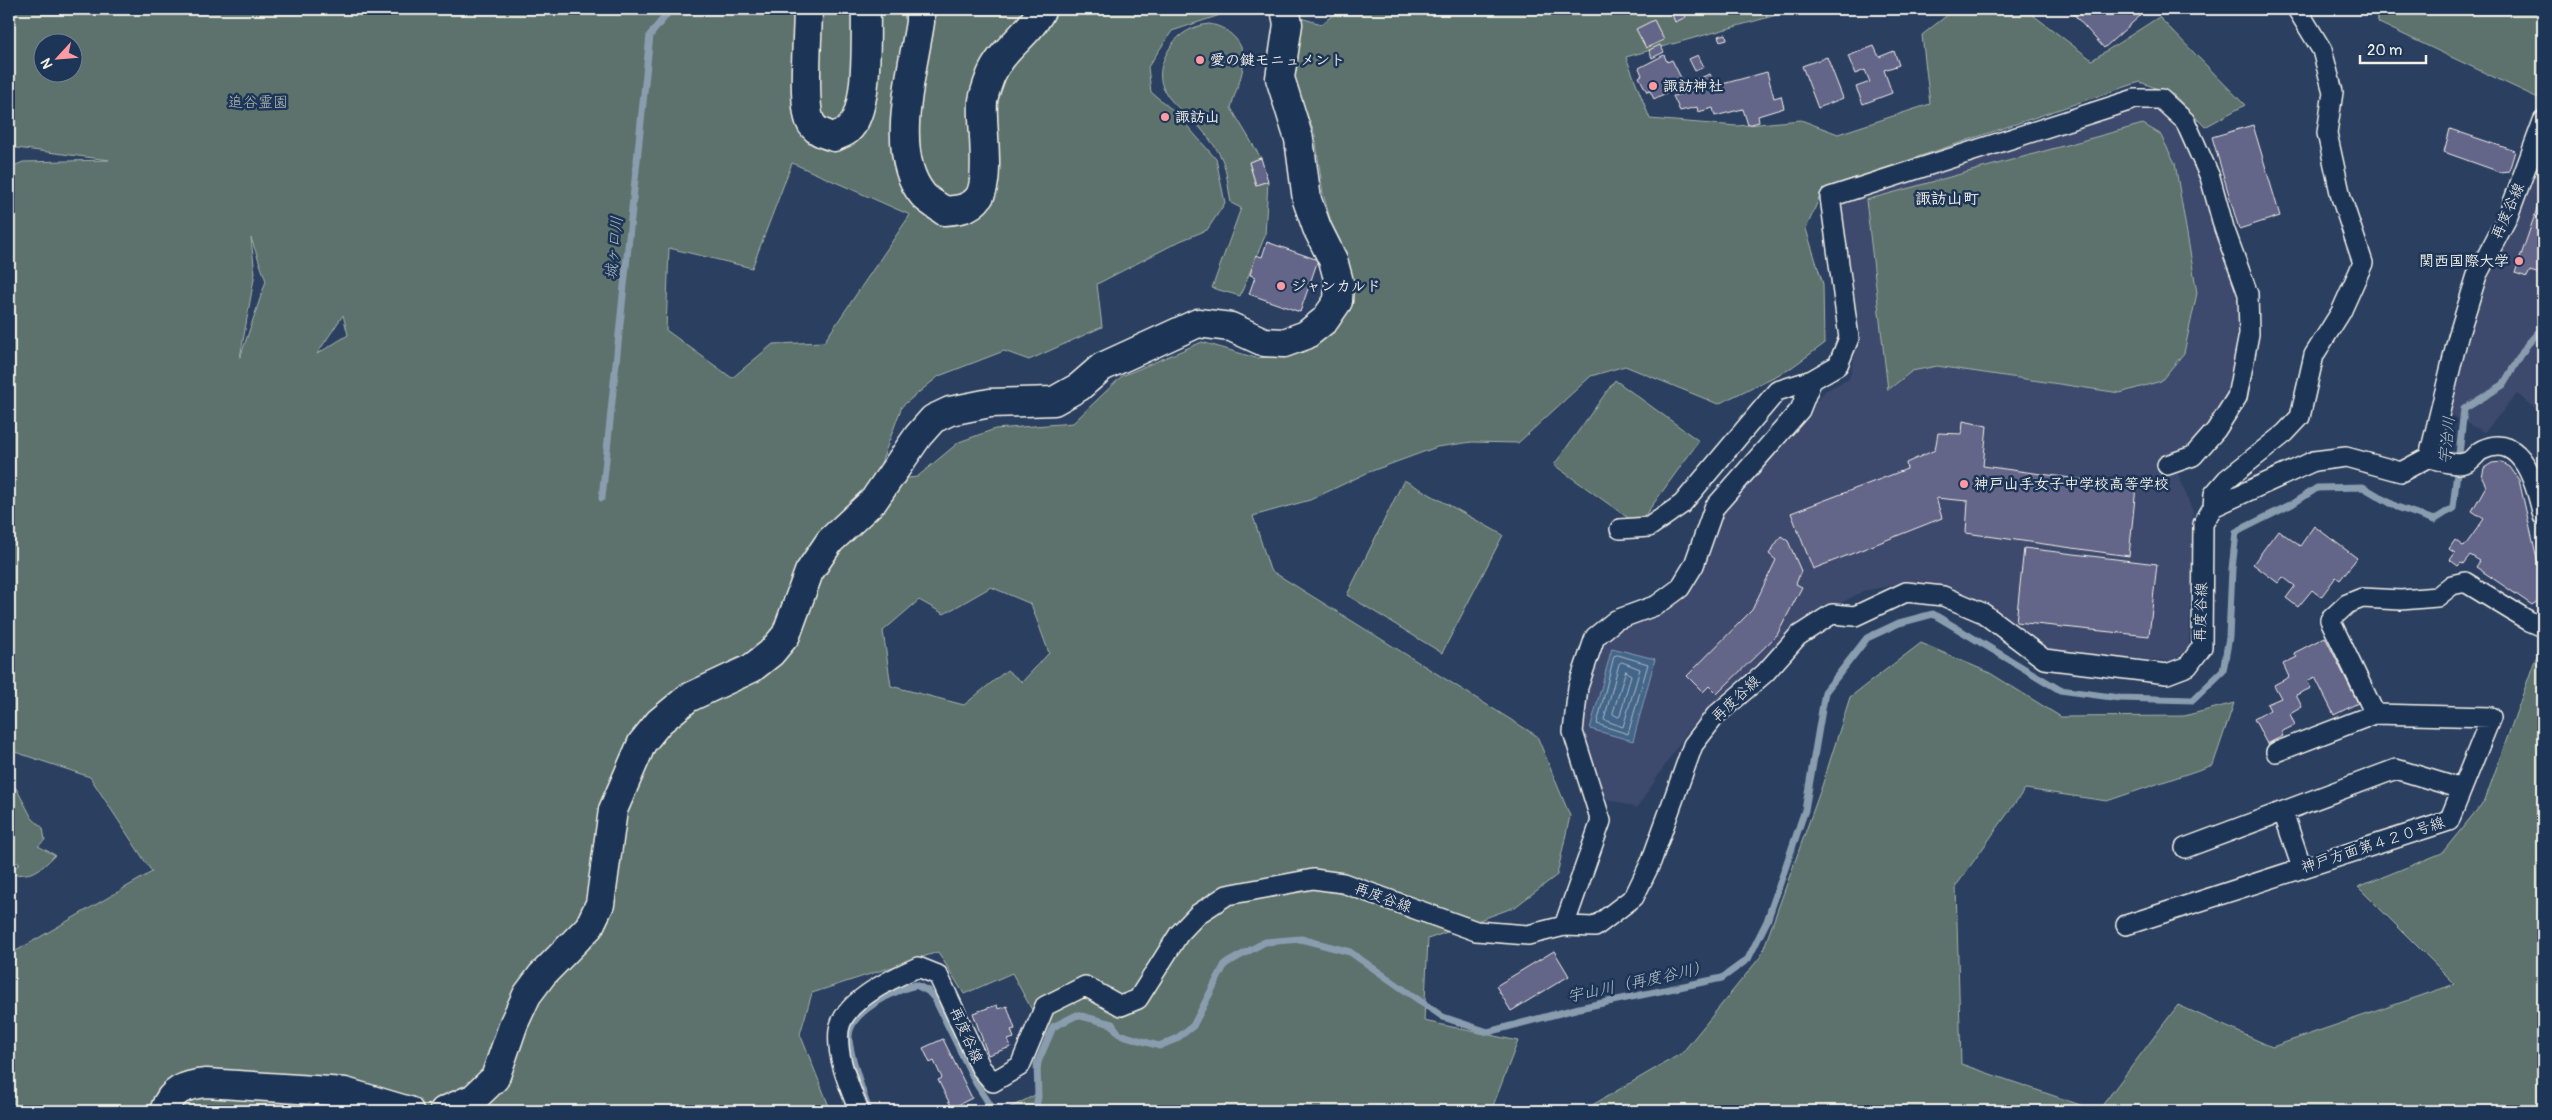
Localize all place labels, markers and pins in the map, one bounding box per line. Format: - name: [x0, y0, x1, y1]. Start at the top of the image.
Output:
- place label: 愛の鍵モニュメント: [1210, 51, 1345, 70]
- marker: 愛の鍵モニュメント: [1194, 54, 1206, 66]
- place label: 諏訪神社: [1663, 77, 1723, 96]
- marker: 諏訪神社: [1647, 80, 1659, 92]
- place label: 諏訪山: [1175, 108, 1220, 127]
- marker: 諏訪山: [1159, 111, 1171, 123]
- place label: 関西国際大学: [2419, 252, 2509, 271]
- marker: 関西国際大学: [2513, 255, 2525, 267]
- place label: ジャンカルド: [1291, 277, 1381, 296]
- marker: ジャンカルド: [1275, 280, 1287, 292]
- place label: 神戸山手女子中学校高等学校: [1974, 475, 2169, 494]
- marker: 神戸山手女子中学校高等学校: [1958, 478, 1970, 490]

